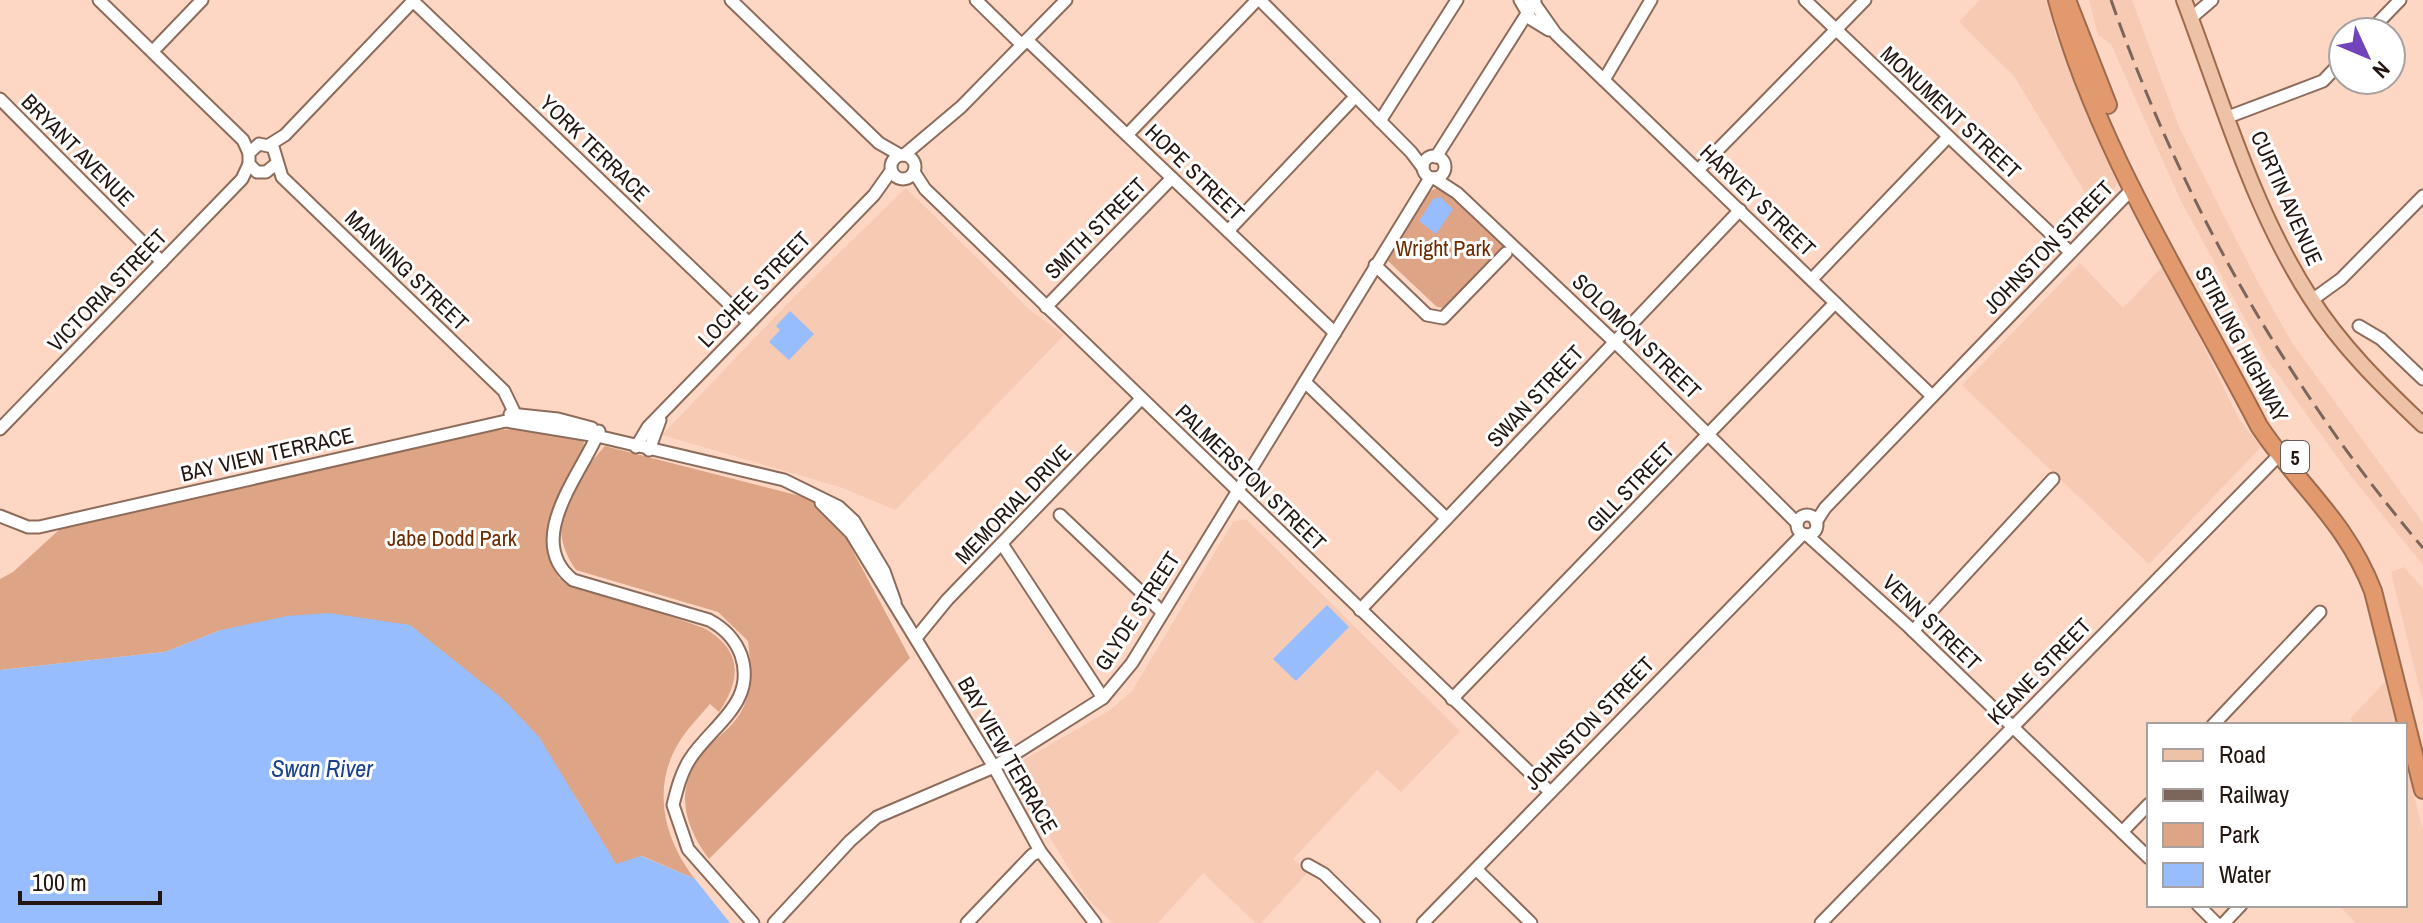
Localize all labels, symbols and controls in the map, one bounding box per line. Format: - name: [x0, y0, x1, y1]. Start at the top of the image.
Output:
- north arrow: [2327, 16, 2407, 96]
- street label: MONUMENT STREET: [1874, 39, 2028, 185]
- text: N: [2366, 55, 2397, 85]
- street label: BRYANT AVENUE: [15, 87, 141, 213]
- street label: YORK TERRACE: [533, 88, 657, 208]
- street label: HOPE STREET: [1139, 117, 1251, 227]
- street label: CURTIN AVENUE: [2244, 126, 2330, 270]
- street label: HARVEY STREET: [1694, 137, 1822, 263]
- street label: SMITH STREET: [1038, 171, 1152, 285]
- street label: JOHNSTON STREET: [1976, 174, 2120, 320]
- street label: MANNING STREET: [339, 203, 475, 337]
- street label: VICTORIA STREET: [41, 222, 173, 358]
- street label: LOCHEE STREET: [691, 224, 817, 354]
- park label: Wright Park: [1396, 233, 1491, 263]
- street label: STIRLING HIGHWAY: [2188, 261, 2296, 427]
- street label: SOLOMON STREET: [1566, 267, 1708, 405]
- street label: SWAN STREET: [1480, 338, 1590, 454]
- street label: PALMERSTON STREET: [1169, 397, 1333, 557]
- street label: BAY VIEW TERRACE: [178, 420, 356, 488]
- street label: GILL STREET: [1579, 435, 1681, 539]
- street label: MEMORIAL DRIVE: [948, 438, 1078, 570]
- road number: 5: [2281, 441, 2309, 473]
- park label: Jabe Dodd Park: [387, 523, 518, 553]
- street label: GLYDE STREET: [1087, 546, 1187, 676]
- street label: VENN STREET: [1876, 567, 1988, 677]
- street label: KEANE STREET: [1981, 611, 2097, 731]
- street label: JOHNSTON STREET: [1517, 650, 1661, 796]
- street label: BAY VIEW TERRACE: [951, 671, 1065, 839]
- legend: [2147, 723, 2407, 907]
- text: Road: [2219, 738, 2266, 770]
- water label: Swan River: [271, 752, 374, 784]
- text: Railway: [2219, 778, 2289, 810]
- text: Park: [2219, 818, 2260, 850]
- scale bar: [20, 855, 160, 905]
- text: Water: [2219, 858, 2271, 890]
- text: 100 m: [32, 866, 87, 898]

